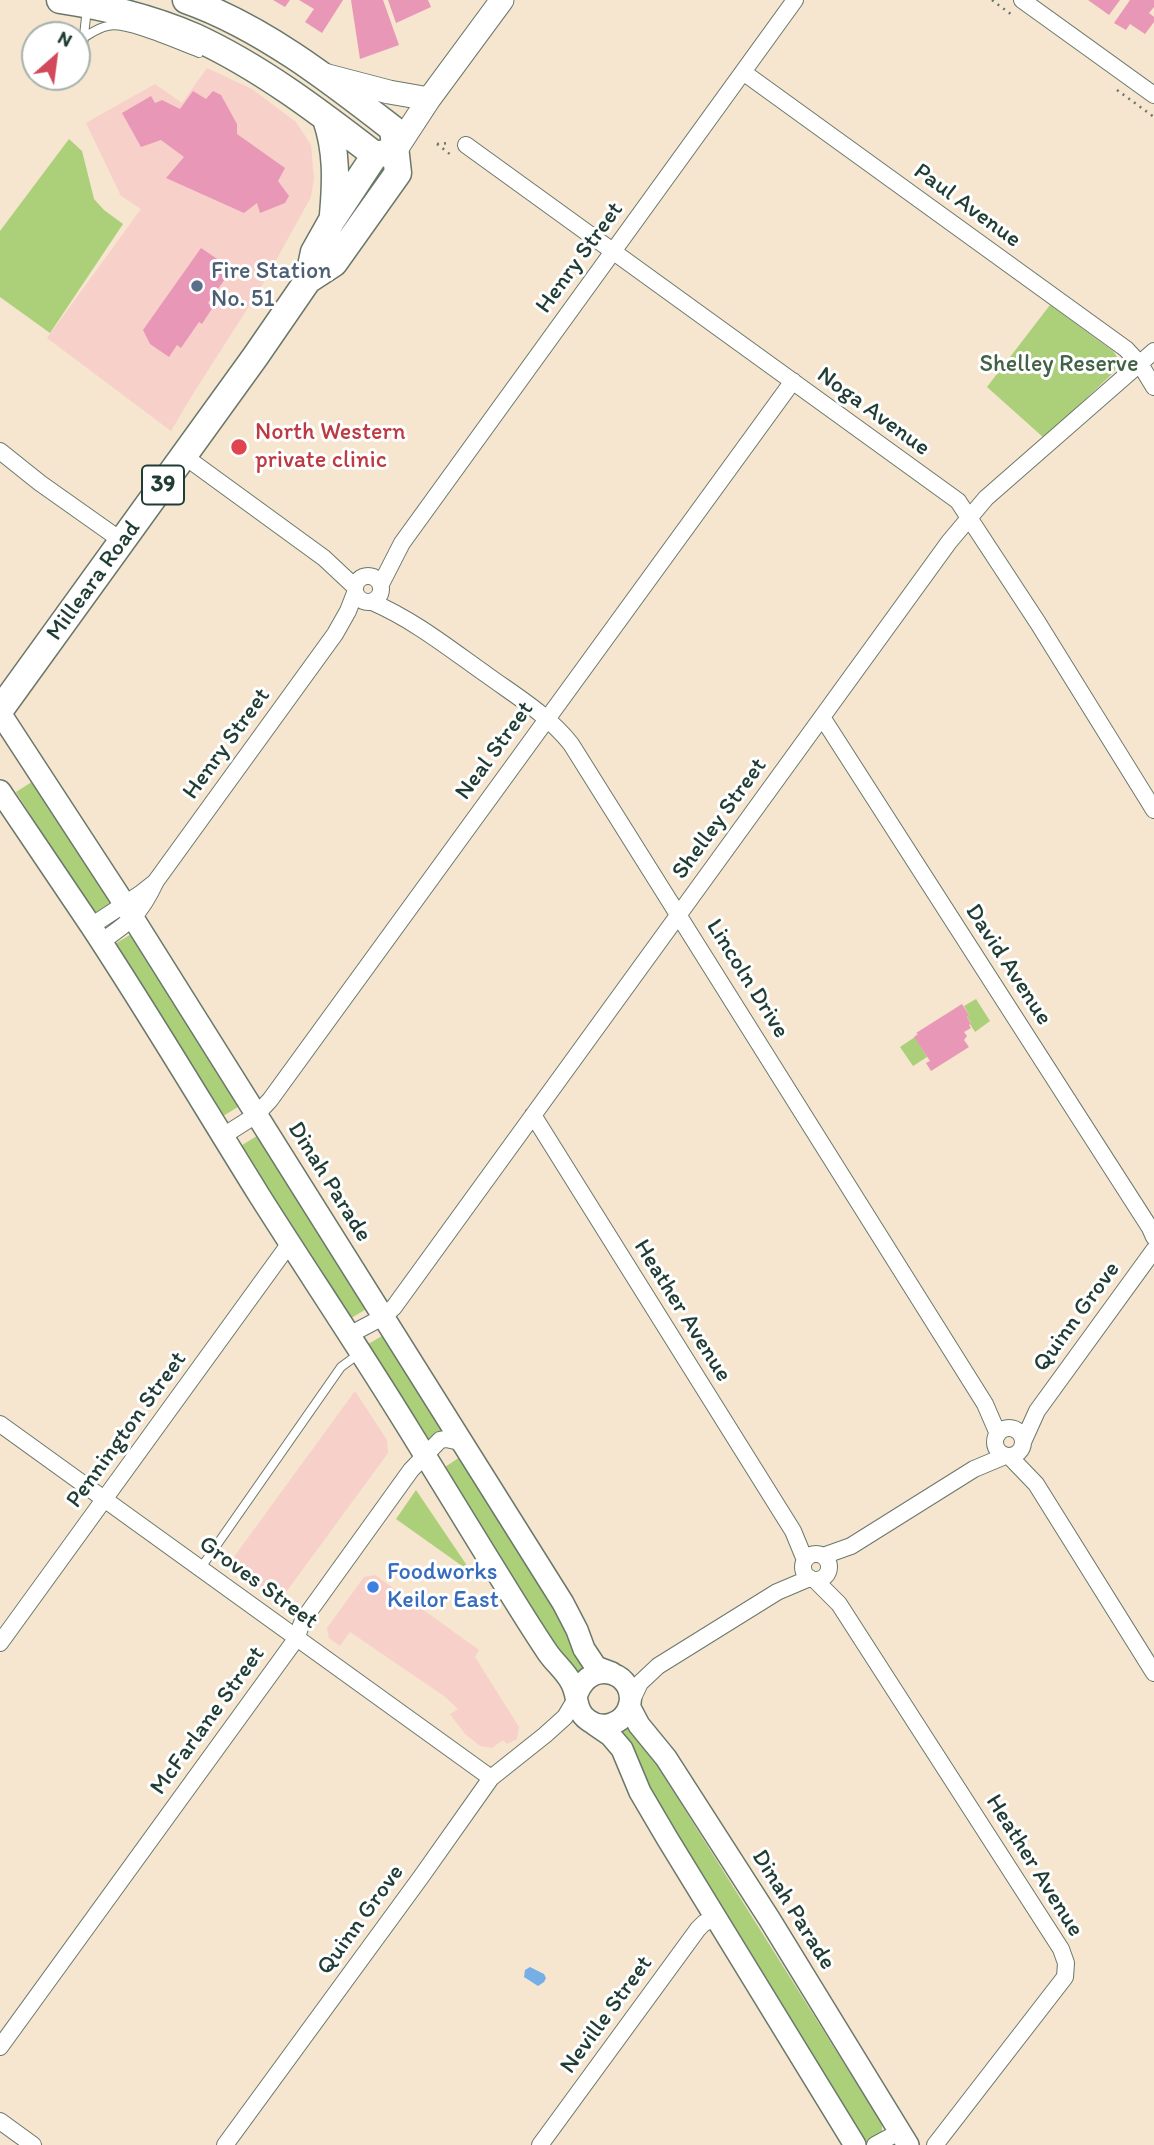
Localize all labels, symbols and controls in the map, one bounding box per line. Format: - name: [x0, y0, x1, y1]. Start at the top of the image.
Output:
- north arrow: [21, 21, 91, 91]
- text: N: [54, 26, 76, 52]
- street label: Paul Avenue: [908, 157, 1026, 255]
- street label: Henry Street: [530, 197, 630, 319]
- place label: Fire Station No. 51: [211, 258, 332, 314]
- marker: Fire Station No. 51: [189, 278, 205, 294]
- park label: Shelley Reserve: [979, 351, 1139, 379]
- street label: Noga Avenue: [811, 361, 935, 463]
- place label: North Western private clinic: [255, 419, 405, 475]
- marker: North Western private clinic: [229, 437, 249, 457]
- road number: 39: [142, 466, 184, 505]
- street label: Milleara Road: [41, 515, 147, 647]
- street label: Henry Street: [177, 683, 277, 805]
- street label: Neal Street: [450, 696, 540, 806]
- street label: Shelley Street: [666, 753, 774, 885]
- street label: David Avenue: [958, 899, 1058, 1031]
- street label: Lincoln Drive: [699, 914, 795, 1044]
- street label: Dinah Parade: [281, 1117, 377, 1247]
- street label: Heather Avenue: [627, 1234, 737, 1388]
- street label: Quinn Grove: [1027, 1256, 1127, 1378]
- street label: Pennington Street: [61, 1346, 193, 1514]
- street label: Groves Street: [193, 1530, 323, 1636]
- place label: Foodworks Keilor East: [387, 1559, 499, 1615]
- marker: Foodworks Keilor East: [365, 1579, 381, 1595]
- street label: McFarlane Street: [144, 1641, 272, 1801]
- street label: Heather Avenue: [979, 1789, 1089, 1943]
- street label: Dinah Parade: [745, 1845, 841, 1975]
- street label: Quinn Grove: [311, 1859, 411, 1981]
- street label: Neville Street: [555, 1950, 659, 2080]

